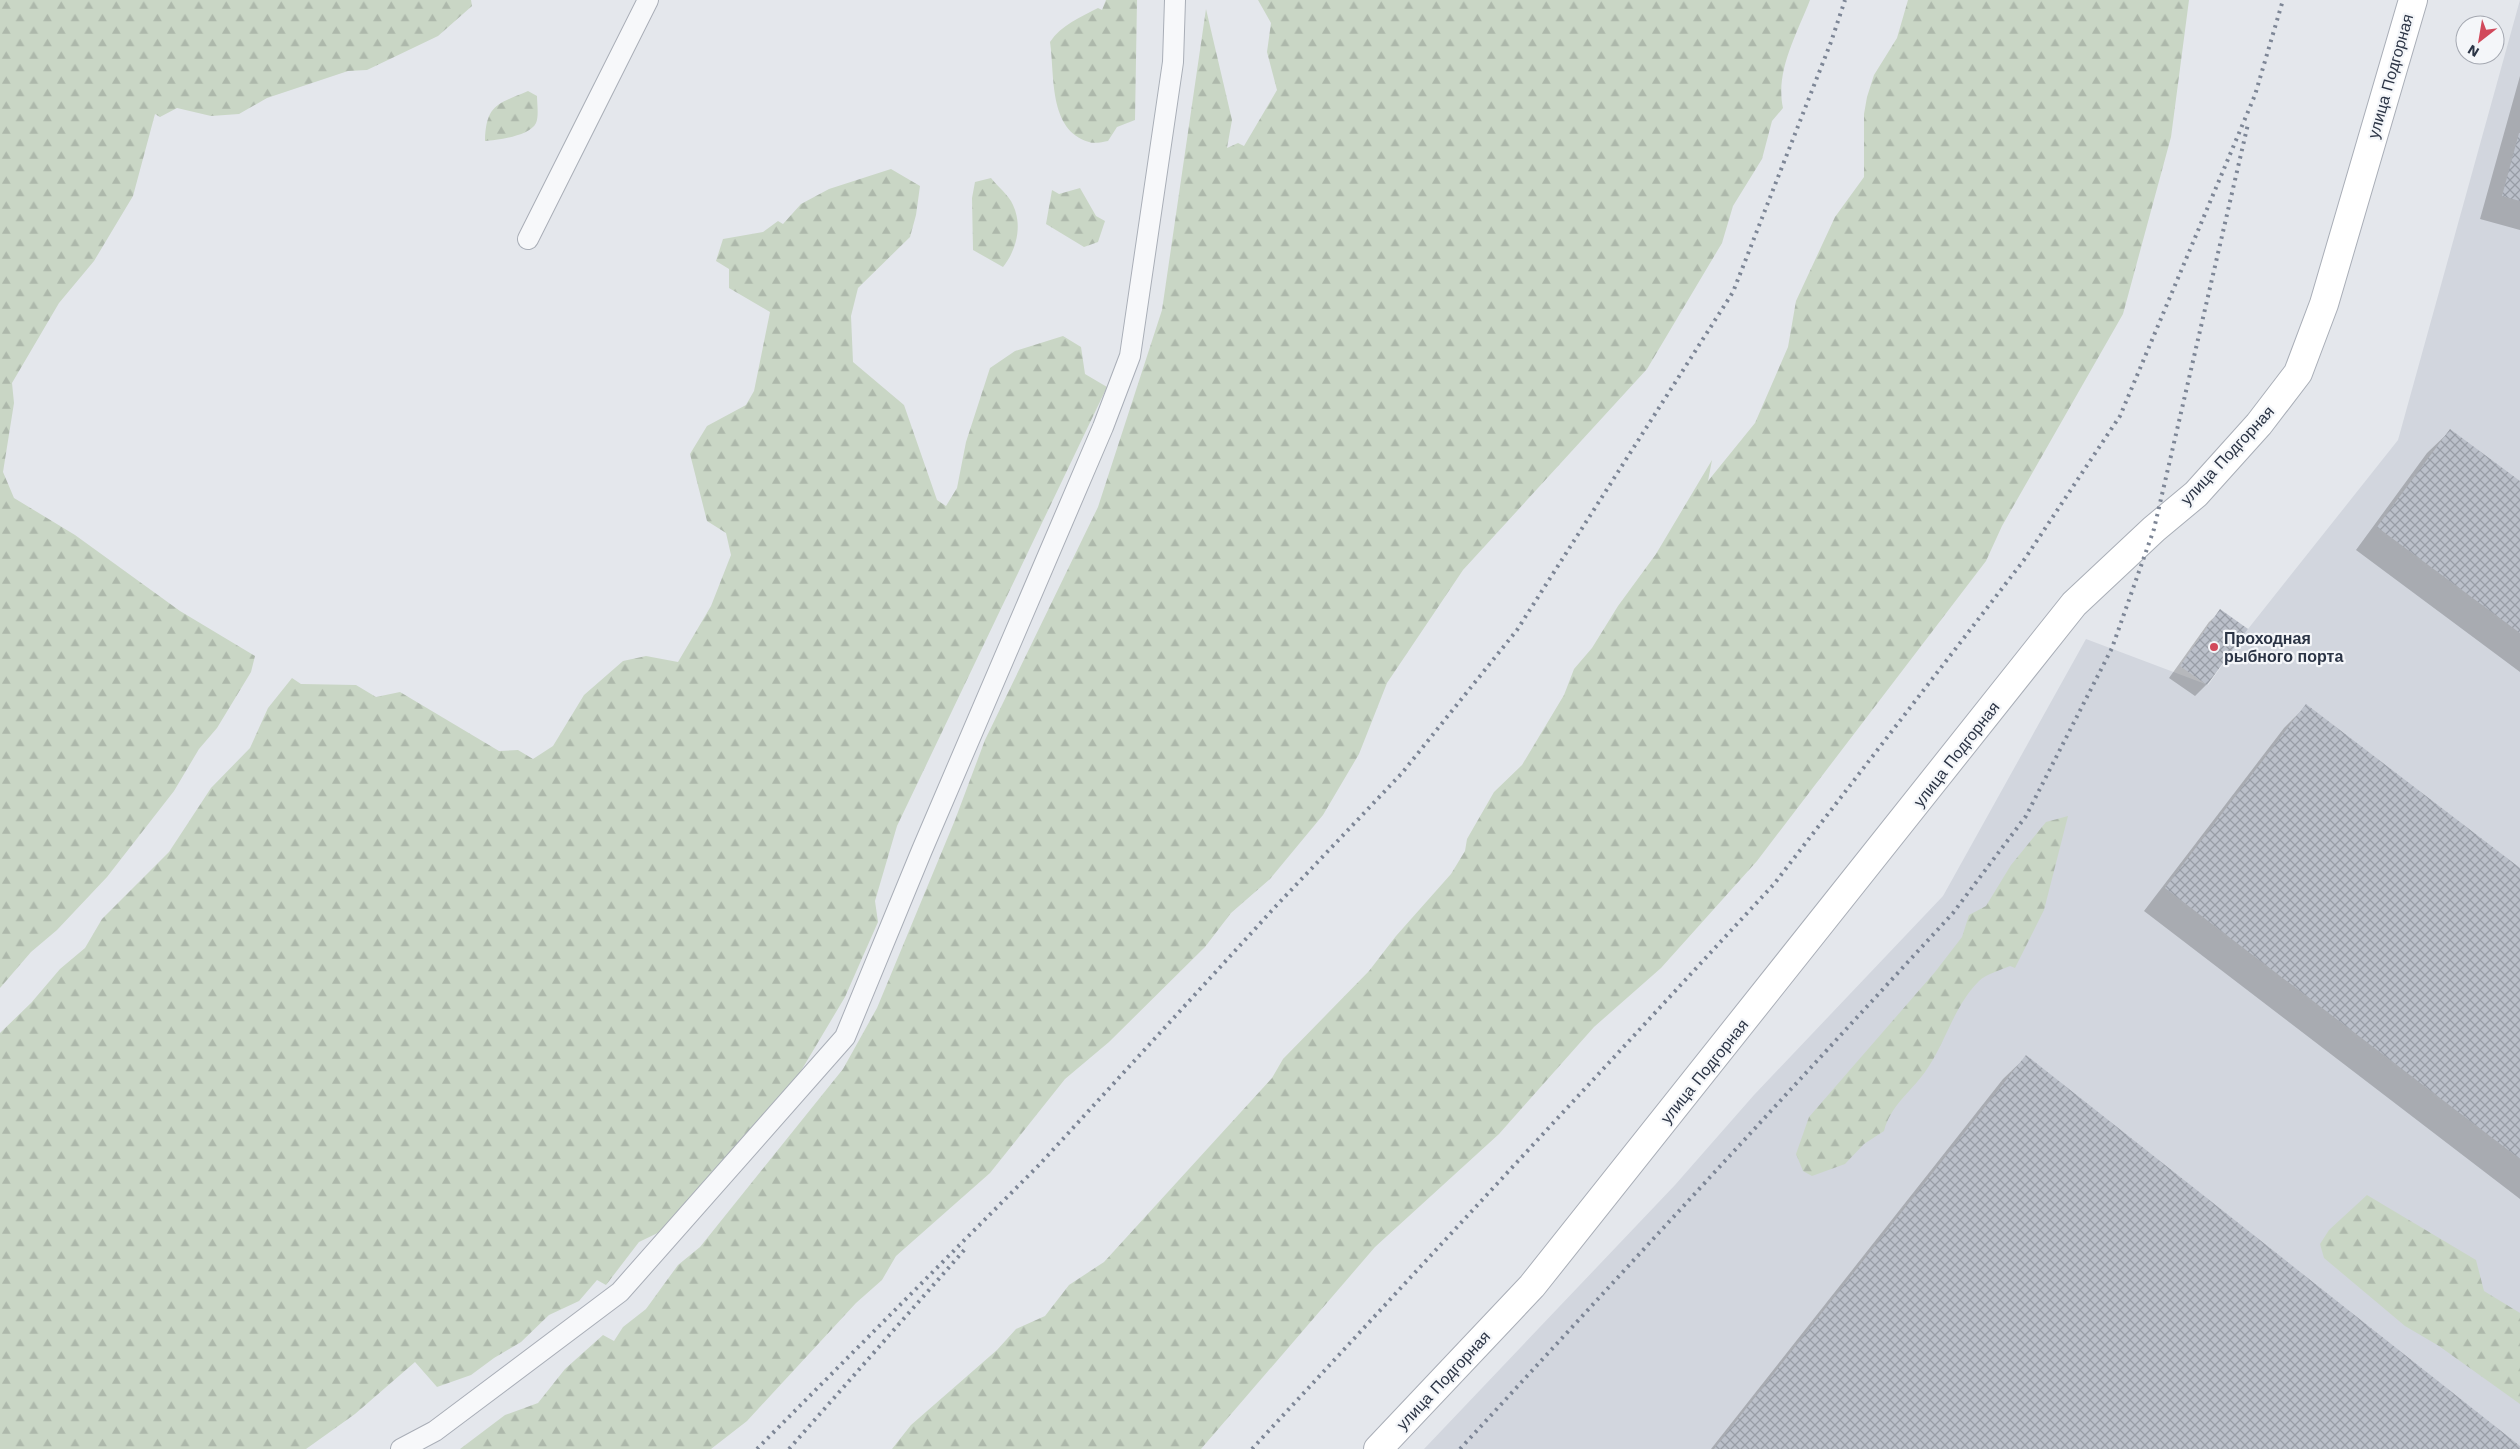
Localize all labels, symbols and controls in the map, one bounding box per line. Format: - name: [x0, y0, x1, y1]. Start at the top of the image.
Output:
- street label: улица Подгорная: [2364, 12, 2417, 141]
- north arrow: [2455, 15, 2505, 65]
- text: N: [2465, 42, 2482, 61]
- street label: улица Подгорная: [2177, 402, 2278, 509]
- place label: Проходная рыбного порта: [2224, 629, 2343, 666]
- marker: Проходная рыбного порта: [2208, 641, 2220, 653]
- street label: улица Подгорная: [1909, 698, 2003, 811]
- street label: улица Подгорная: [1657, 1015, 1752, 1127]
- street label: улица Подгорная: [1393, 1327, 1494, 1434]

